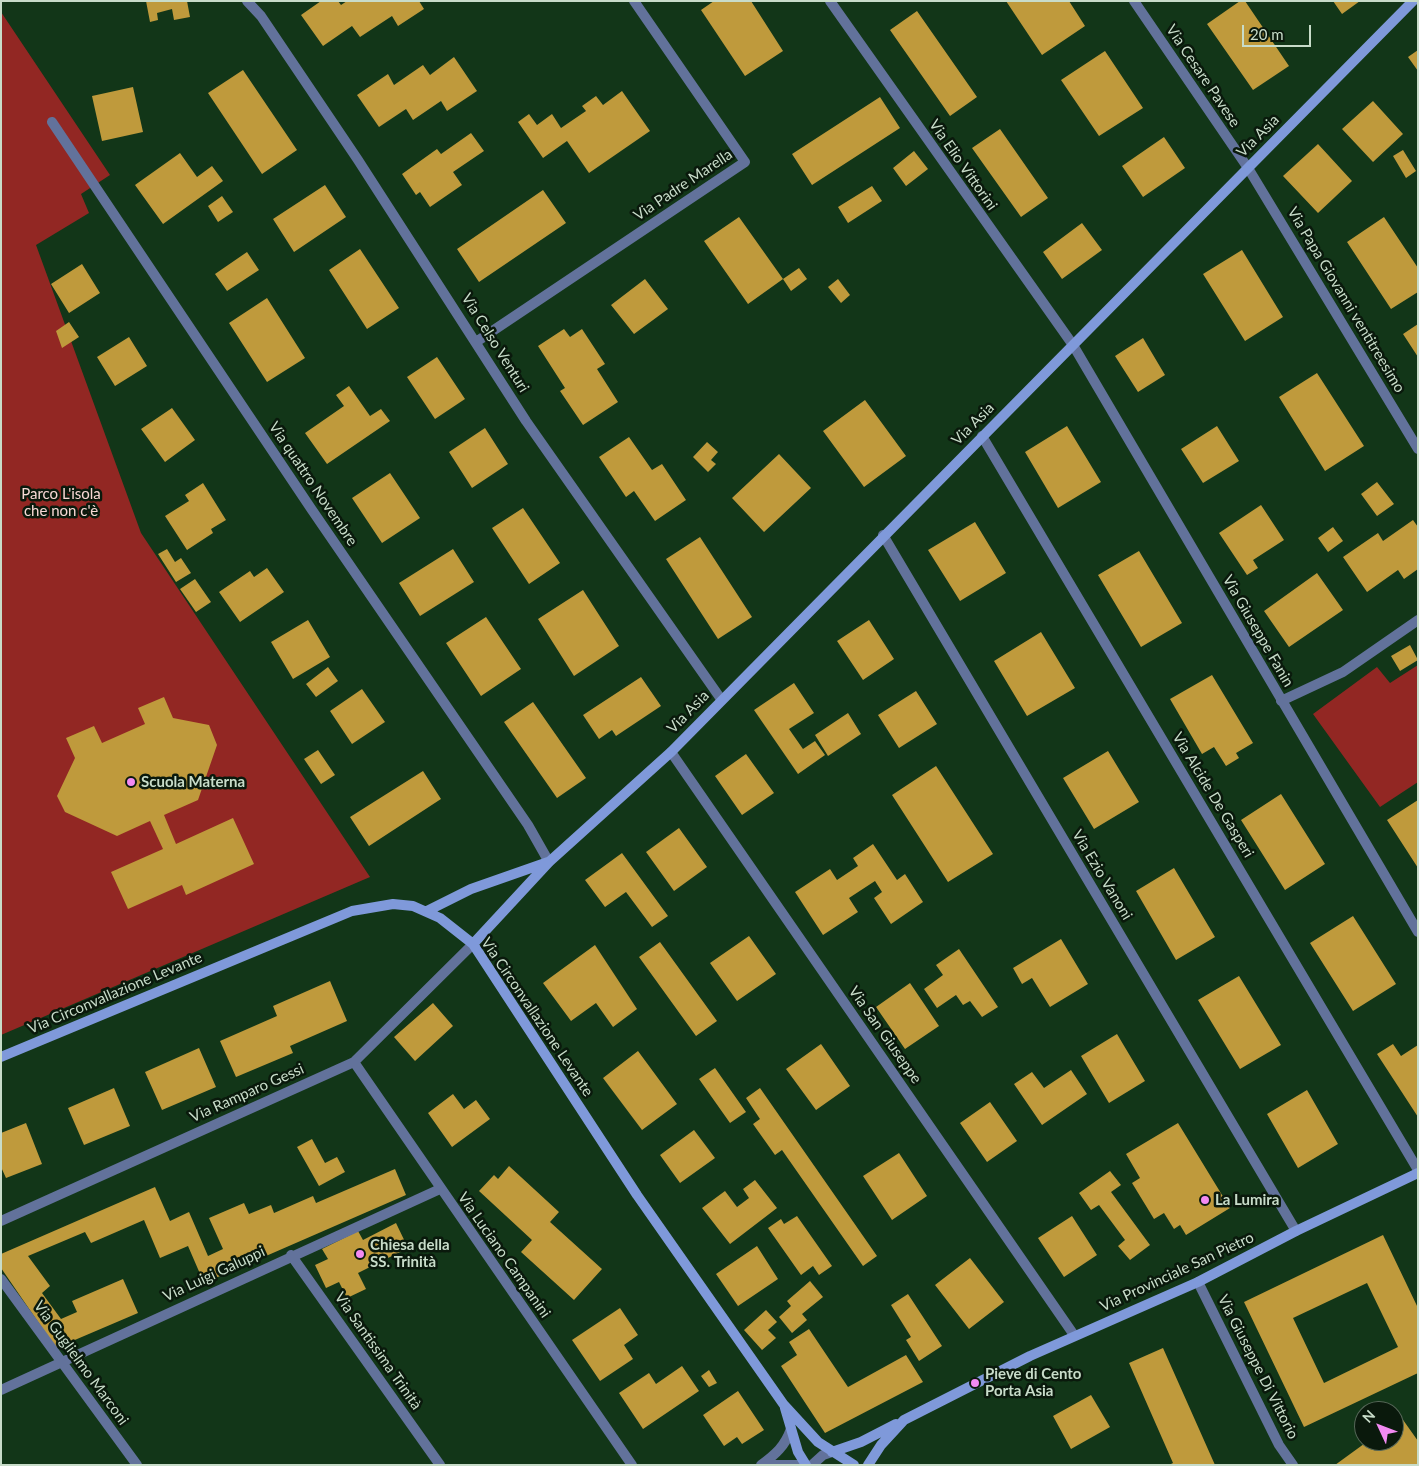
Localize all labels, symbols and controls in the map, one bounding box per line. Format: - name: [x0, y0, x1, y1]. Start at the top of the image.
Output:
- scale bar: [1244, 15, 1313, 47]
- street label: Via Cesare Pavese: [1162, 21, 1244, 131]
- text: 20 m: [1250, 25, 1284, 43]
- street label: Via Asia: [1233, 111, 1283, 161]
- street label: Via Elio Vittorini: [925, 116, 1001, 214]
- street label: Via Padre Marella: [630, 145, 736, 225]
- street label: Via Papa Giovanni ventitreesimo: [1283, 204, 1409, 396]
- street label: Via Celso Venturi: [457, 290, 533, 396]
- street label: Via Asia: [948, 399, 998, 449]
- street label: Via quattro Novembre: [265, 419, 361, 549]
- park label: Parco L'isola che non c'è: [21, 485, 101, 520]
- street label: Via Giuseppe Fanin: [1219, 572, 1297, 690]
- street label: Via Asia: [663, 687, 713, 737]
- street label: Via Alcide De Gasperi: [1168, 729, 1258, 861]
- place label: Scuola Materna: [141, 773, 245, 791]
- marker: Scuola Materna: [125, 776, 137, 788]
- street label: Via Ezio Vanoni: [1068, 827, 1136, 923]
- street label: Via Circonvallazione Levante: [477, 934, 597, 1100]
- street label: Via Circonvallazione Levante: [25, 948, 205, 1038]
- street label: Via San Giuseppe: [845, 983, 925, 1087]
- street label: Via Ramparo Gessi: [187, 1060, 307, 1126]
- street label: Via Luciano Campanini: [454, 1189, 554, 1321]
- place label: La Lumira: [1215, 1191, 1279, 1209]
- marker: La Lumira: [1199, 1194, 1211, 1206]
- street label: Via Provinciale San Pietro: [1097, 1228, 1257, 1316]
- place label: Chiesa della SS. Trinità: [370, 1236, 450, 1271]
- street label: Via Luigi Galuppi: [160, 1243, 268, 1305]
- marker: Chiesa della SS. Trinità: [354, 1248, 366, 1260]
- street label: Via Santissima Trinità: [331, 1289, 425, 1413]
- street label: Via Giuseppe Di Vittorio: [1214, 1292, 1302, 1442]
- street label: Via Guglielmo Marconi: [30, 1297, 132, 1429]
- place label: Pieve di Cento Porta Asia: [985, 1365, 1081, 1400]
- marker: Pieve di Cento Porta Asia: [969, 1377, 981, 1389]
- north arrow: [1354, 1401, 1404, 1451]
- text: N: [1358, 1406, 1378, 1426]

